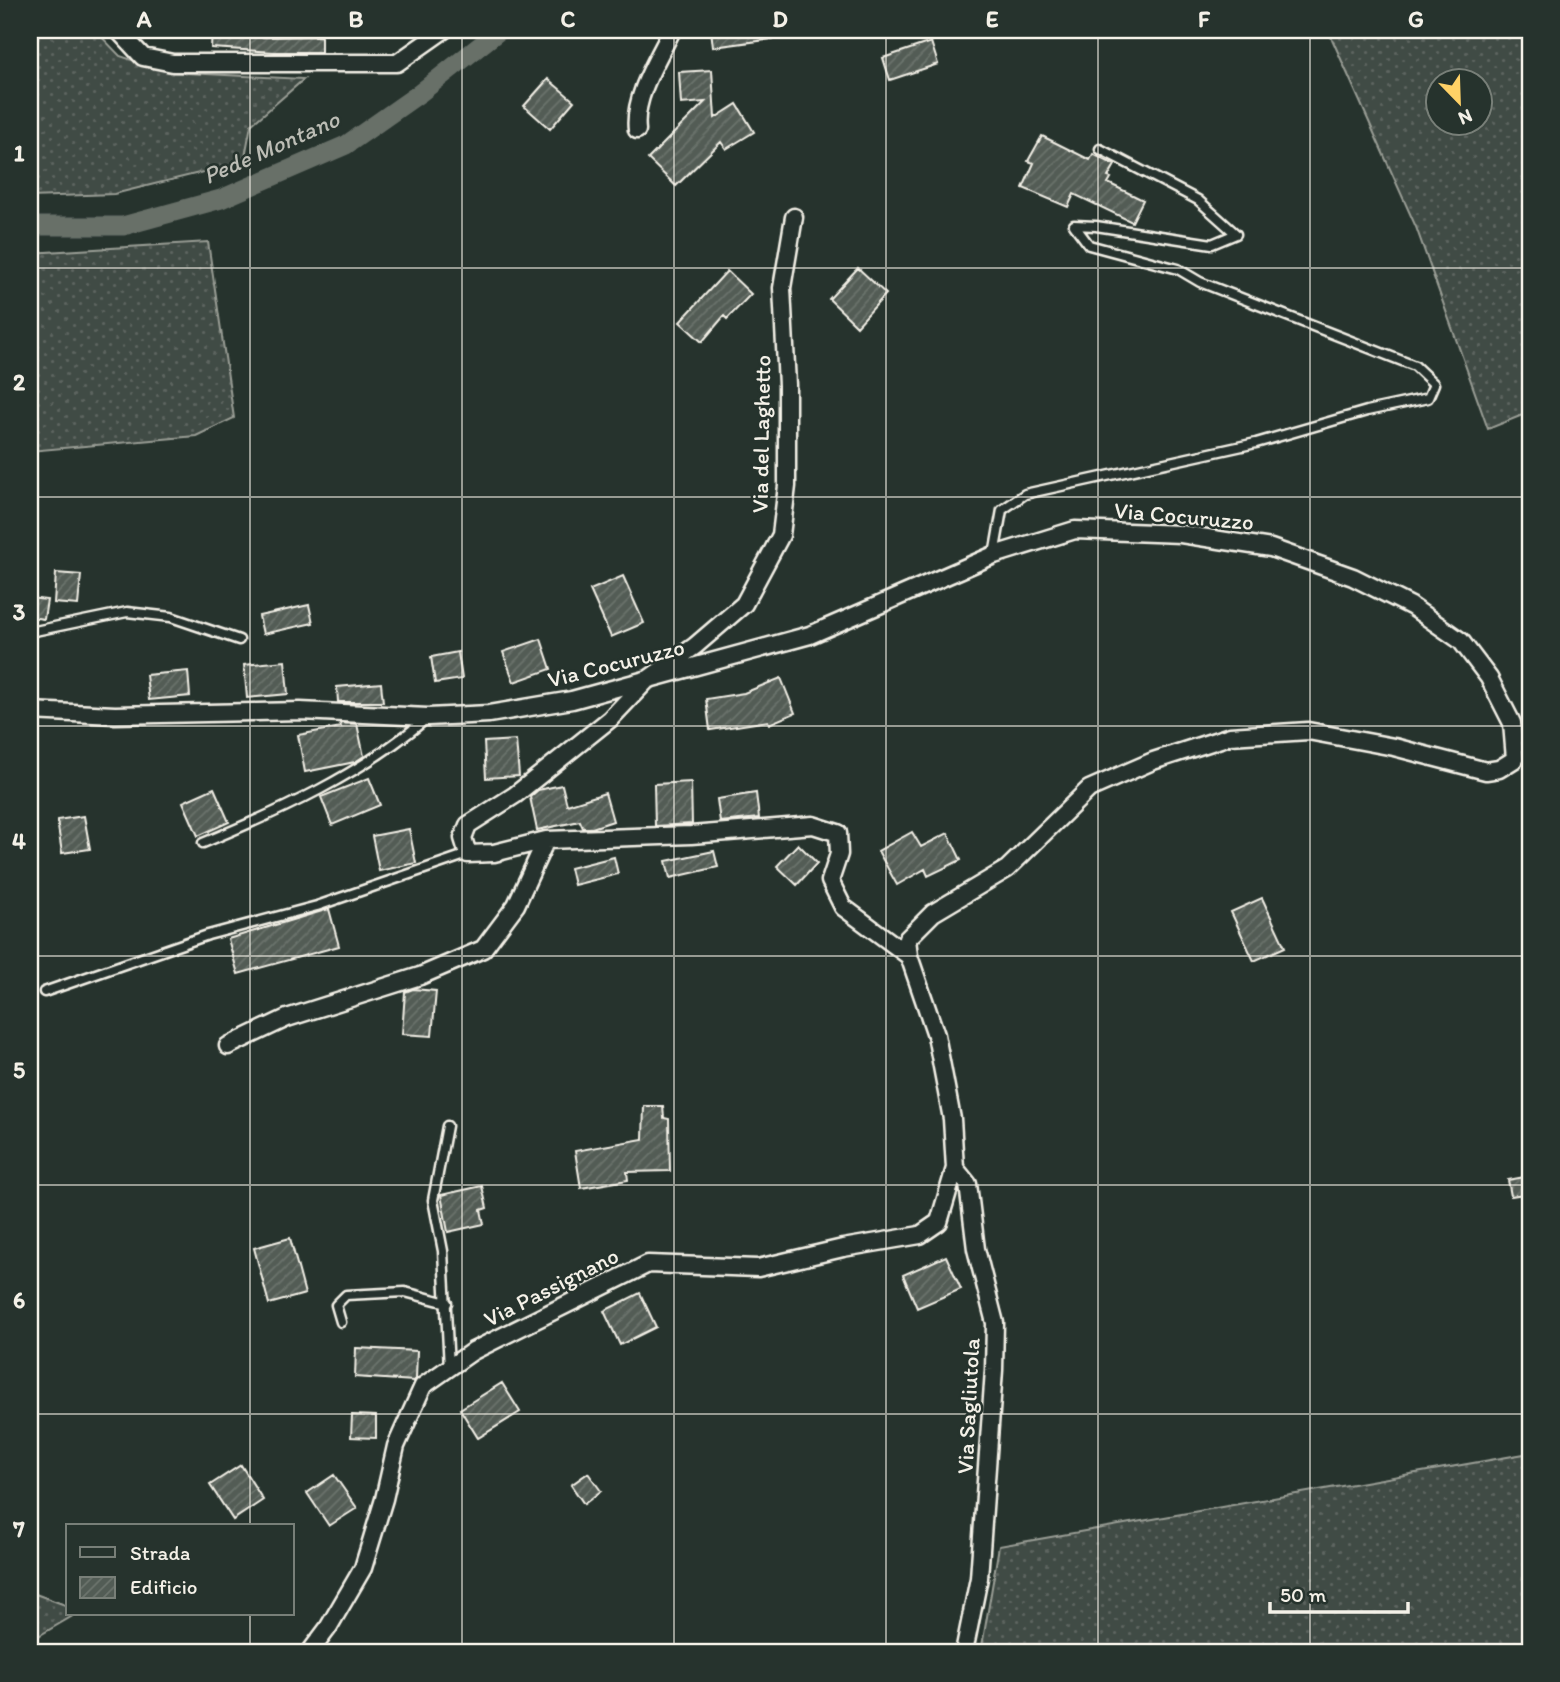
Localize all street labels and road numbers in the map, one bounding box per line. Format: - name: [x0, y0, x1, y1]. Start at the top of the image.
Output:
- street label: Via del Laghetto: [746, 355, 776, 513]
- street label: Via Cocuruzzo: [1113, 496, 1255, 536]
- street label: Via Cocuruzzo: [545, 632, 687, 694]
- street label: Via Passignano: [479, 1241, 623, 1333]
- street label: Via Sagliutola: [950, 1337, 986, 1475]

